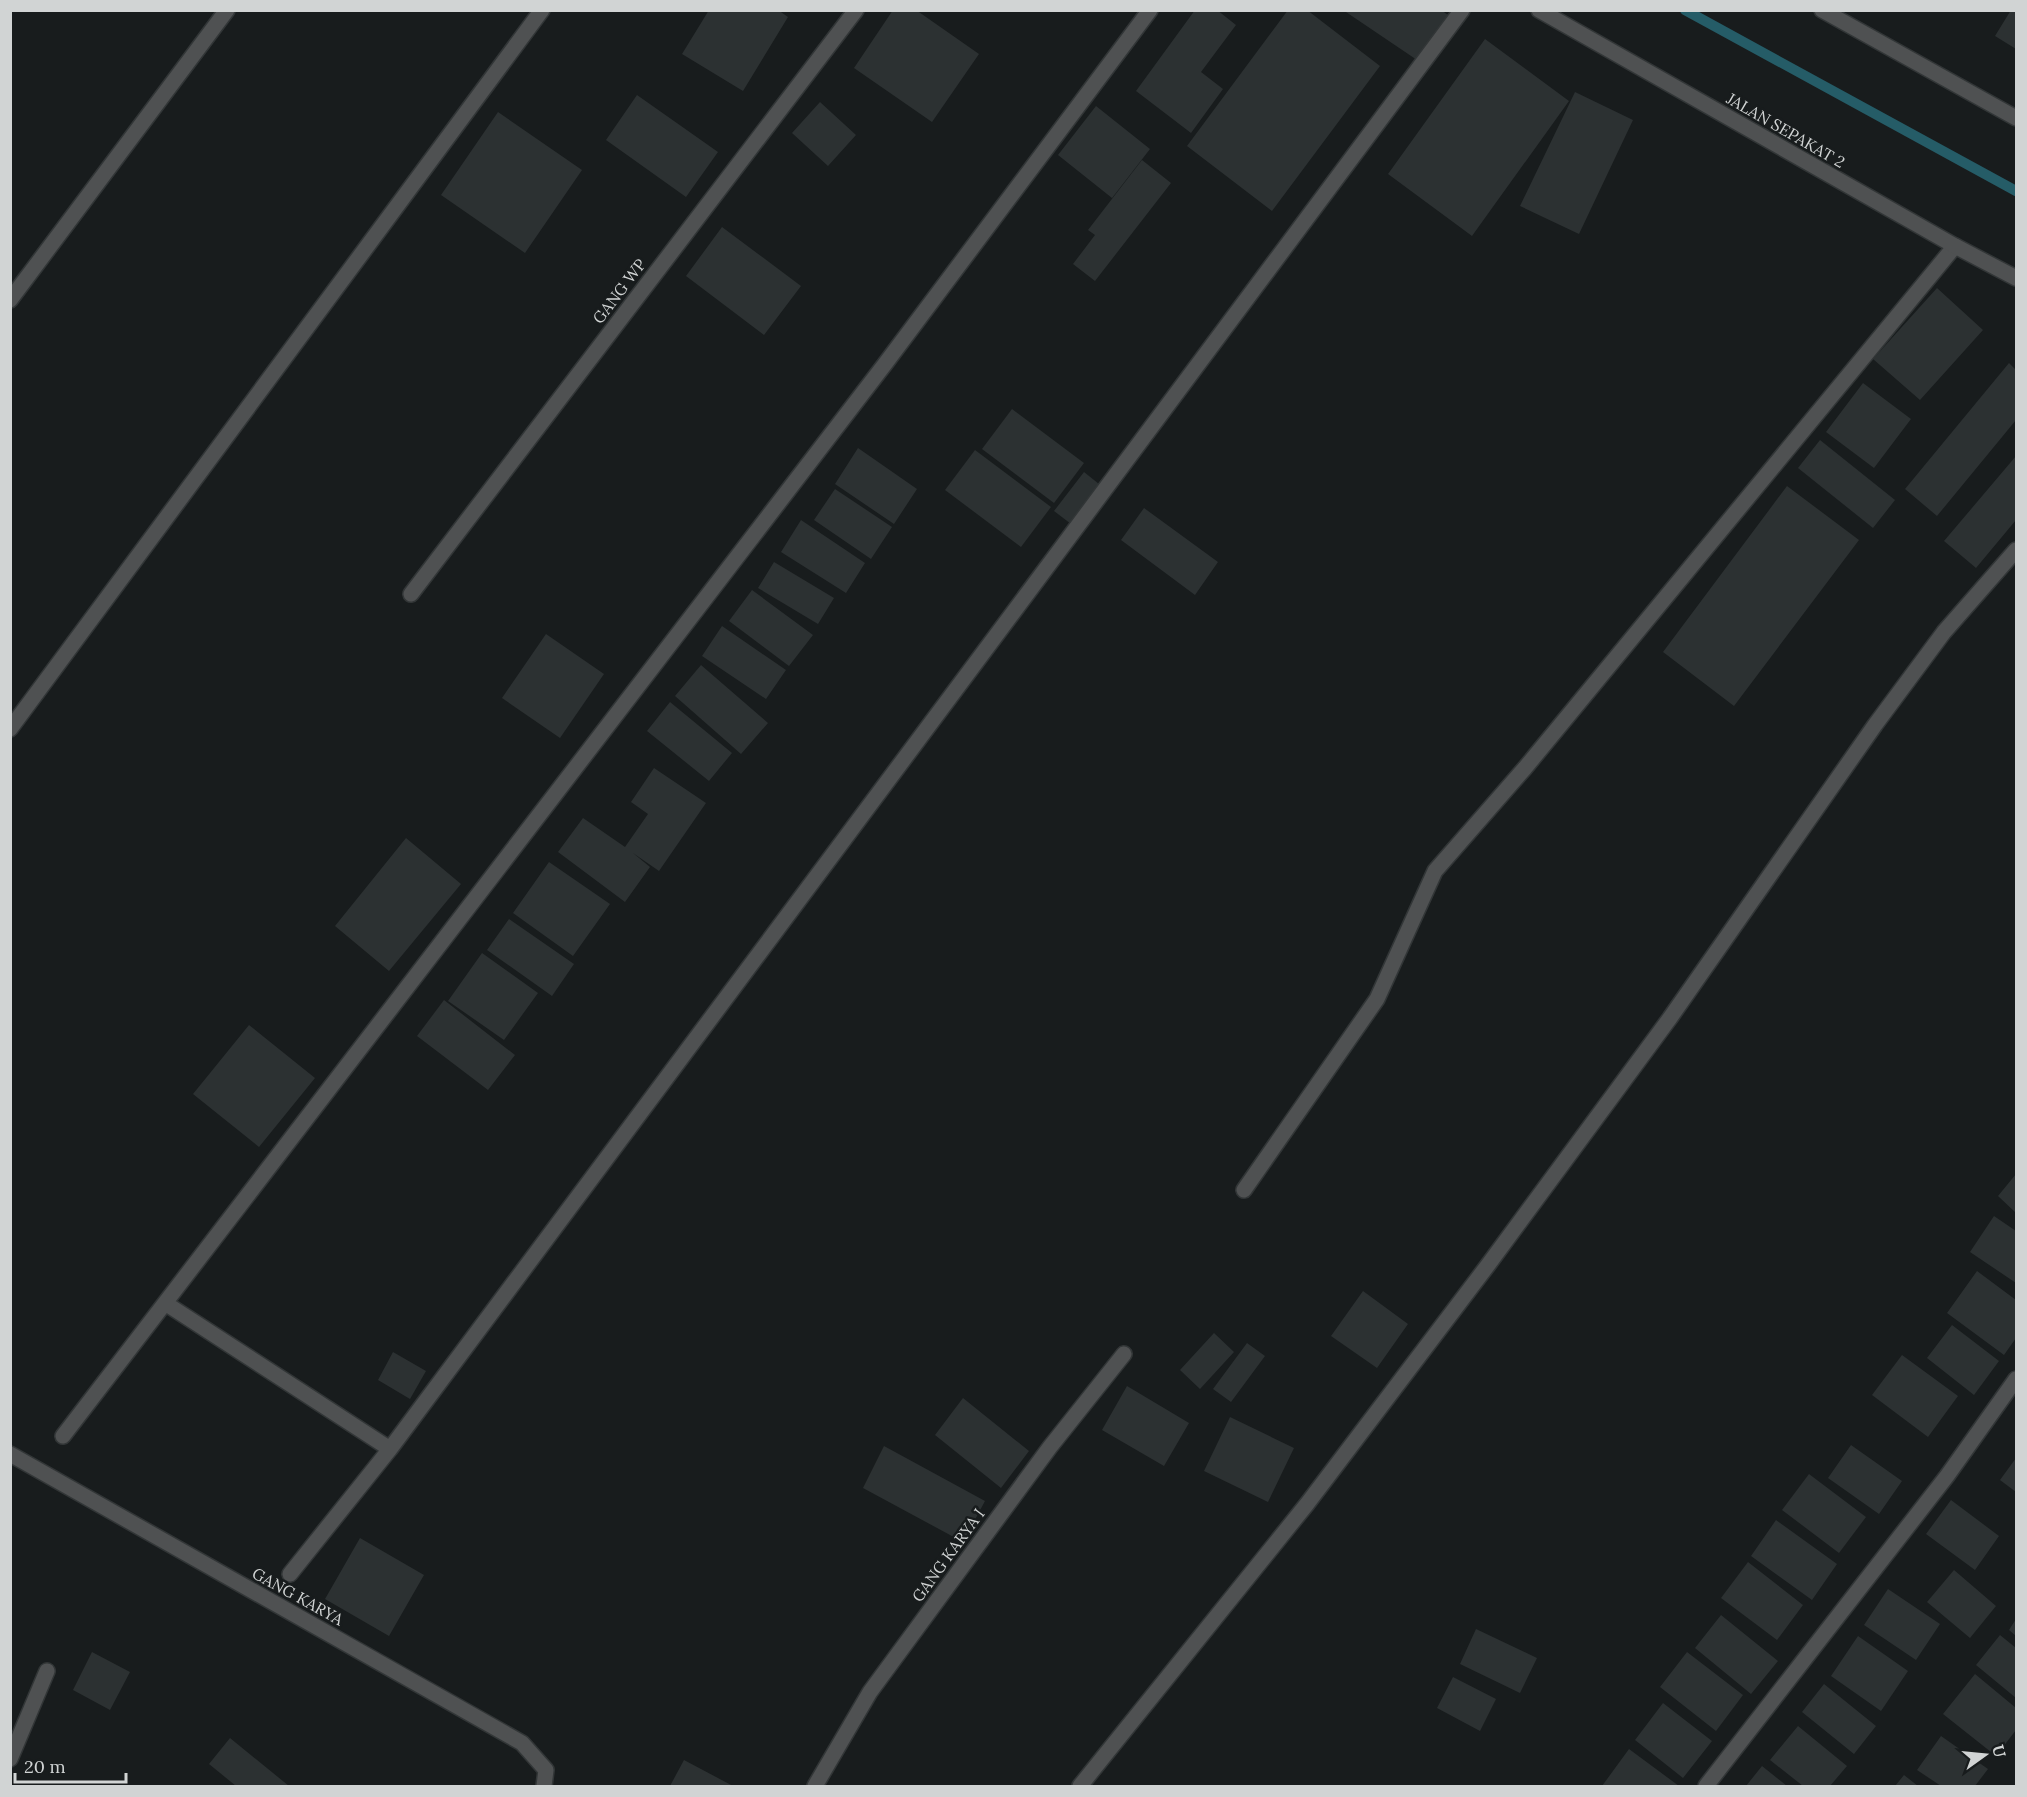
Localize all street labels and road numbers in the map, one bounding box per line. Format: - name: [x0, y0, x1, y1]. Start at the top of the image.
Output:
- street label: JALAN SEPAKAT 2: [1722, 88, 1849, 172]
- street label: GANG WP: [588, 254, 650, 327]
- street label: GANG KARYA I: [907, 1504, 989, 1606]
- street label: GANG KARYA: [249, 1563, 348, 1630]

